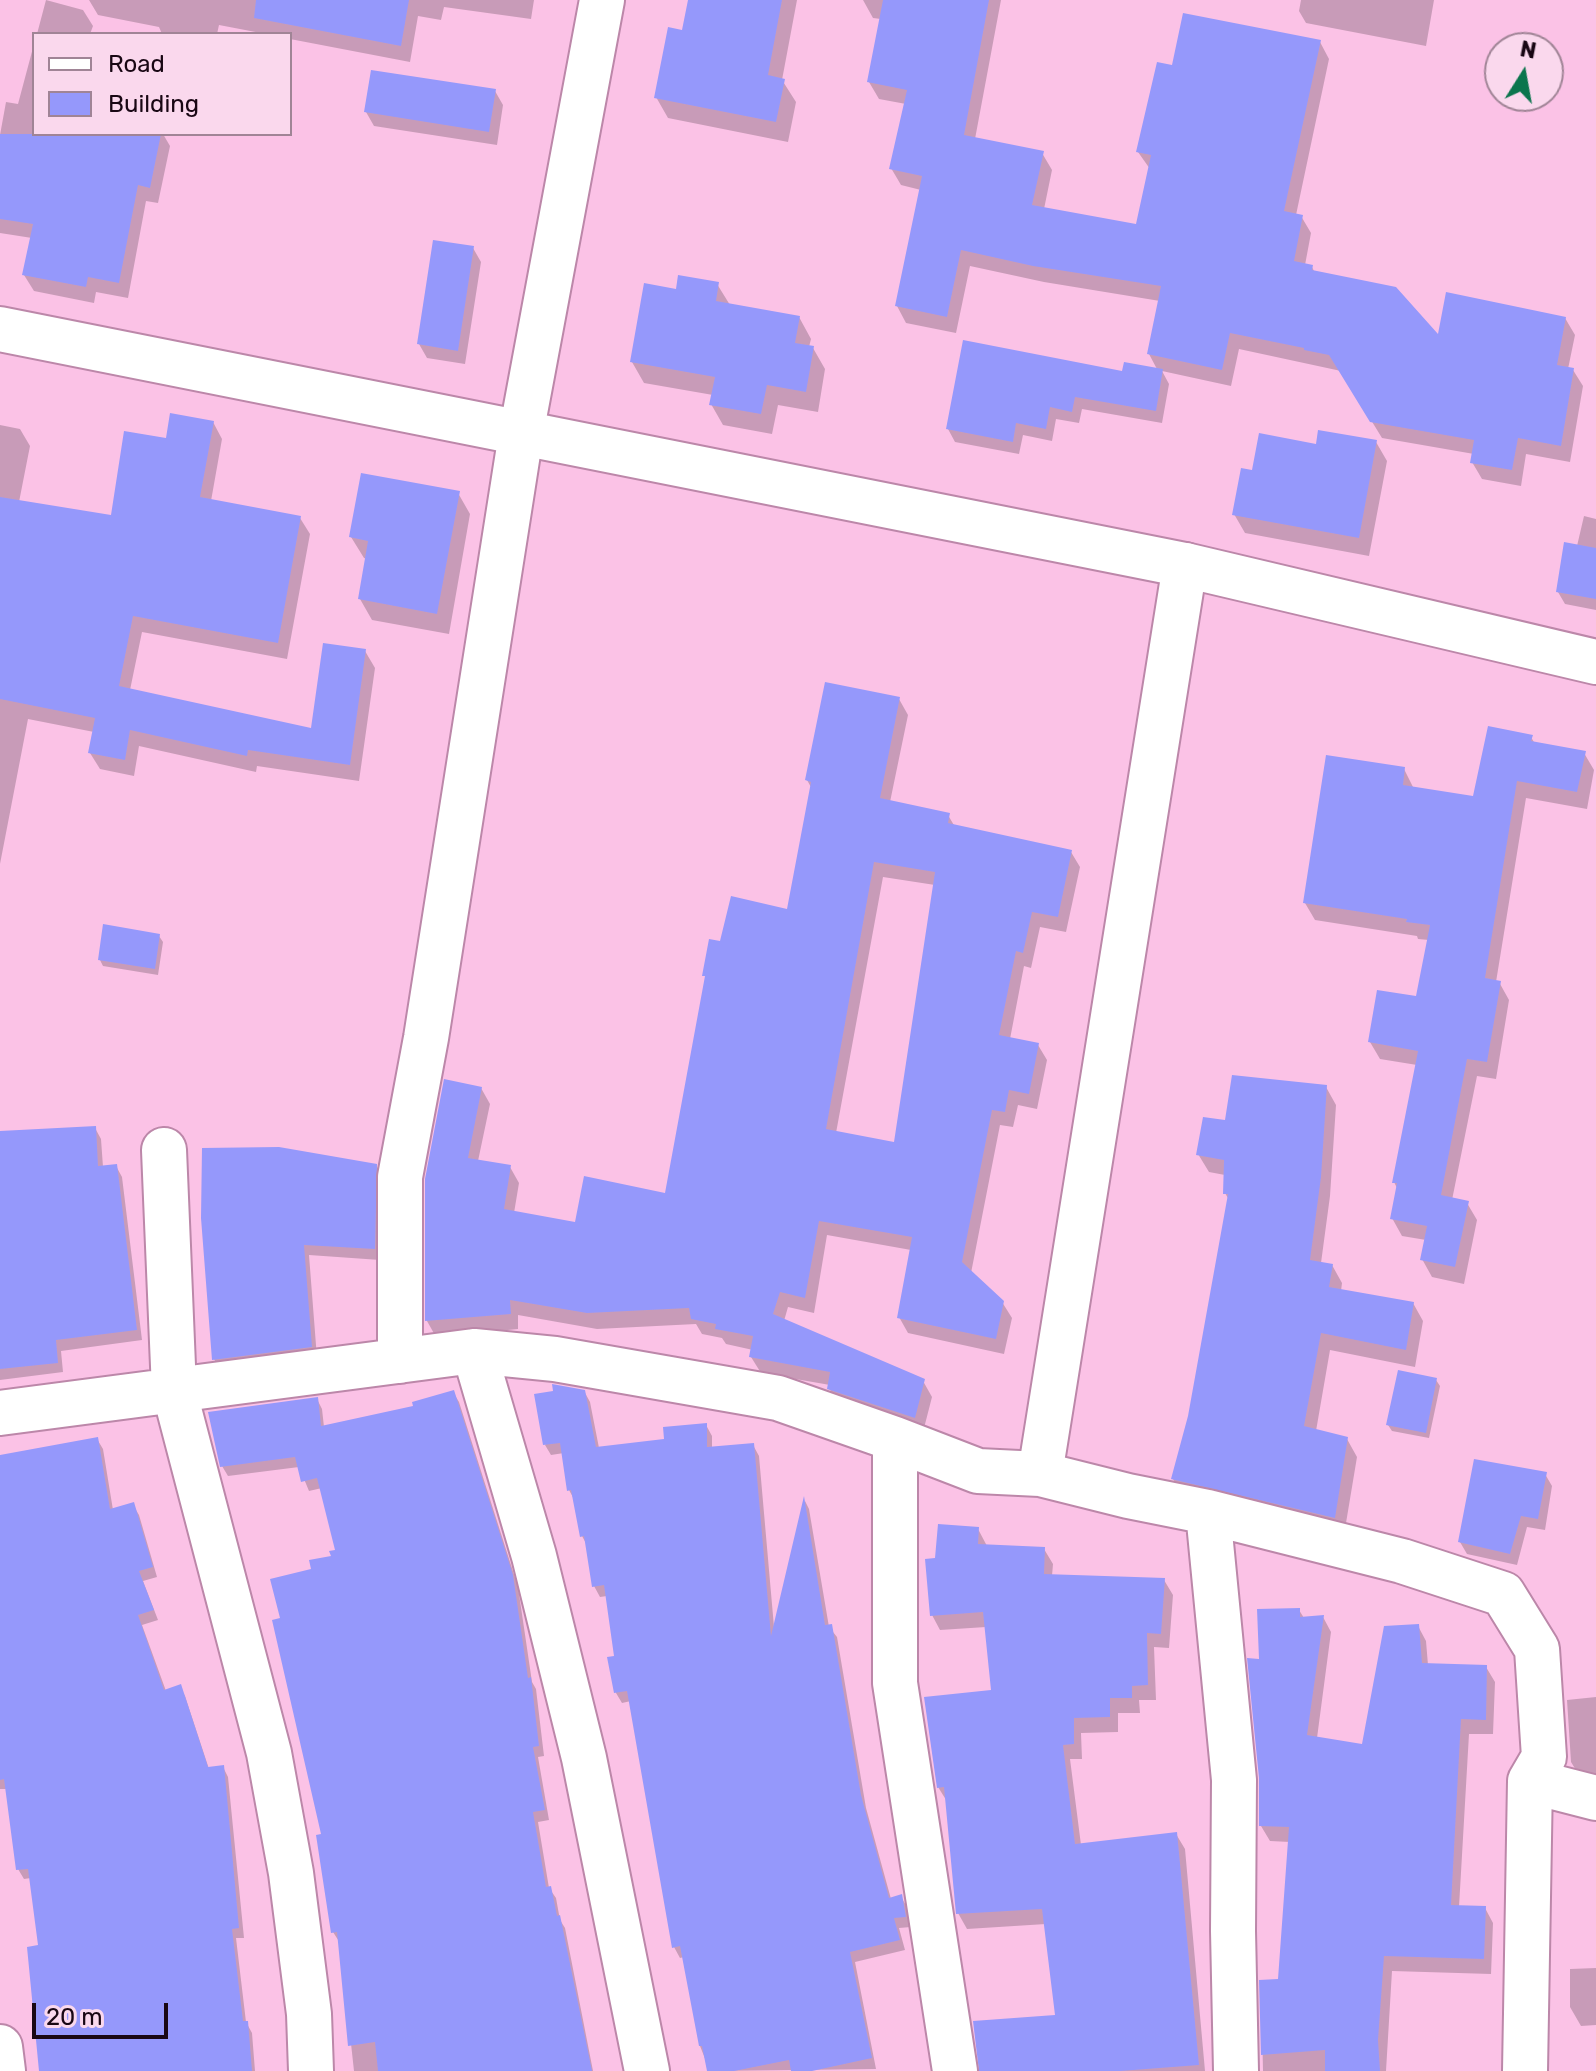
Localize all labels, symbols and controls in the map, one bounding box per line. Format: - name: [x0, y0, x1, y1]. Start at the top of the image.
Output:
- legend: [32, 32, 292, 136]
- north arrow: [1484, 32, 1564, 112]
- text: N: [1518, 35, 1539, 65]
- text: Road: [108, 50, 165, 78]
- text: Building: [108, 90, 199, 118]
- scale bar: [36, 1987, 172, 2037]
- text: 20 m: [46, 2003, 103, 2031]

